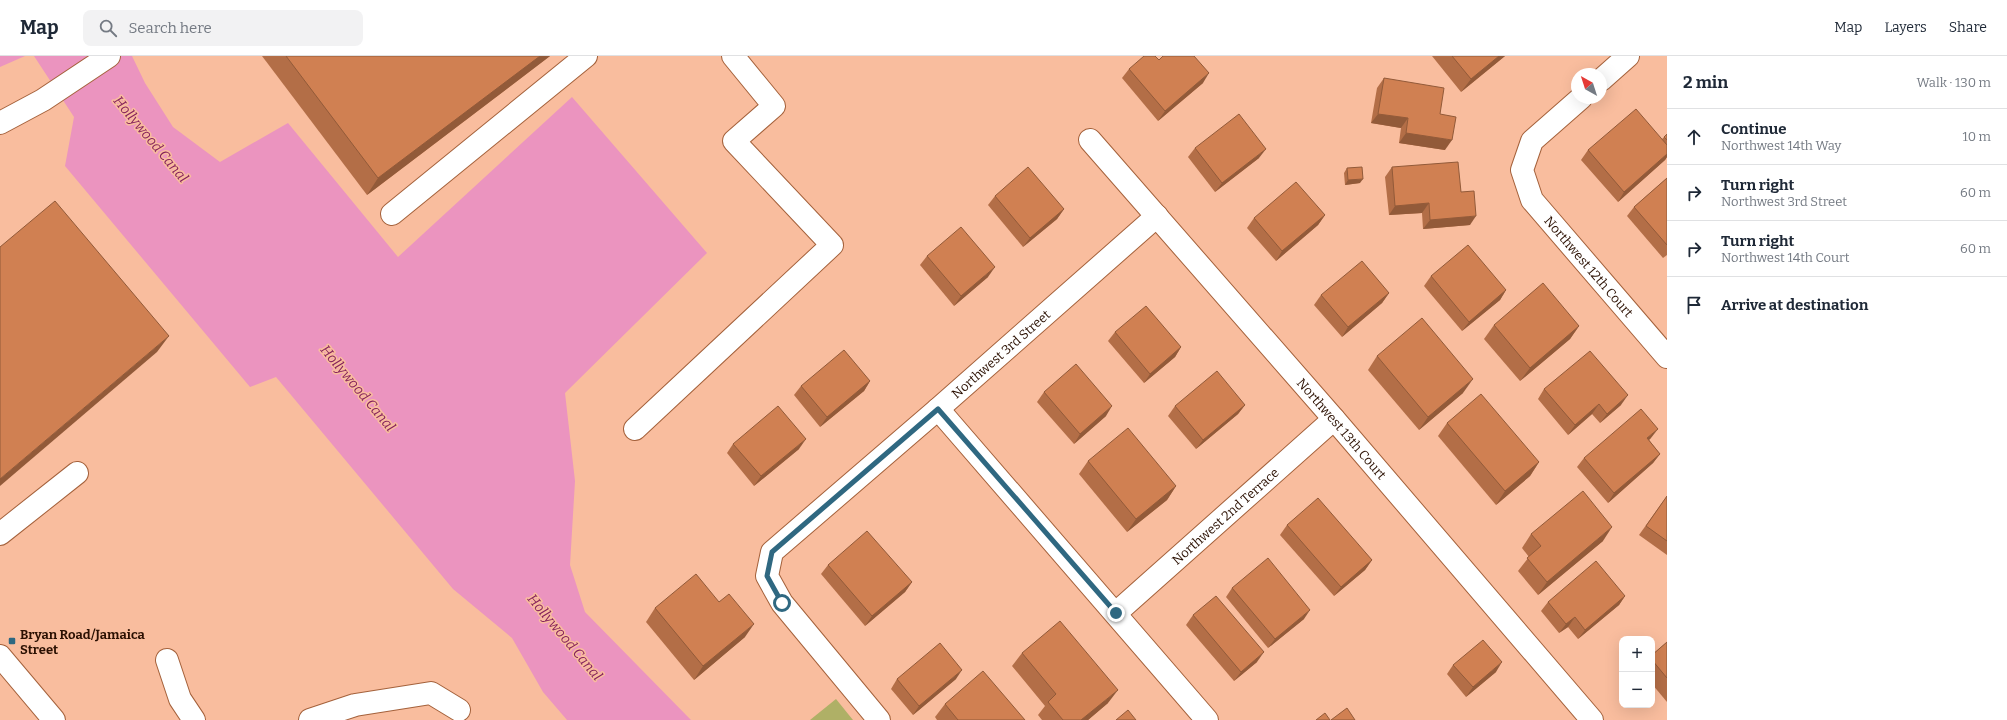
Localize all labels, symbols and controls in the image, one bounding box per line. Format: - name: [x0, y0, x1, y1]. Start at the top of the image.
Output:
- search box: [83, 10, 363, 46]
- text: Map: [20, 16, 59, 39]
- icon: search: [97, 17, 119, 39]
- text: Search here: [129, 19, 212, 37]
- text: Map: [1834, 19, 1862, 36]
- text: Layers: [1884, 19, 1927, 36]
- text: Share: [1949, 19, 1987, 36]
- north arrow: [1571, 68, 1607, 104]
- text: 2 min: [1683, 72, 1728, 93]
- text: Walk · 130 m: [1917, 75, 1991, 90]
- water label: Hollywood Canal: [110, 93, 192, 186]
- text: Continue: [1721, 120, 1787, 138]
- icon: ahead: [1683, 126, 1705, 148]
- text: 10 m: [1962, 129, 1991, 144]
- text: Northwest 14th Way: [1721, 138, 1841, 153]
- text: Turn right: [1721, 176, 1794, 194]
- icon: right: [1683, 182, 1705, 204]
- text: 60 m: [1960, 185, 1991, 200]
- text: Northwest 3rd Street: [1721, 194, 1847, 209]
- street label: Northwest 12th Court: [1541, 213, 1636, 320]
- text: Turn right: [1721, 232, 1794, 250]
- icon: right: [1683, 238, 1705, 260]
- text: 60 m: [1960, 241, 1991, 256]
- text: Northwest 14th Court: [1721, 250, 1850, 265]
- icon: arrive: [1683, 294, 1705, 316]
- text: Arrive at destination: [1721, 296, 1868, 314]
- street label: Northwest 3rd Street: [949, 307, 1054, 402]
- water label: Hollywood Canal: [317, 342, 399, 435]
- street label: Northwest 13th Court: [1294, 375, 1389, 483]
- street label: Northwest 2nd Terrace: [1169, 465, 1282, 568]
- water label: Hollywood Canal: [524, 591, 606, 684]
- route start: [773, 594, 791, 612]
- route end: [1107, 604, 1125, 622]
- place label: Bryan Road/Jamaica Street: [20, 627, 145, 657]
- marker: Bryan Road/Jamaica Street: [7, 636, 17, 646]
- map controls: [1619, 636, 1655, 708]
- button: +: [1619, 636, 1655, 672]
- button: −: [1619, 672, 1655, 708]

